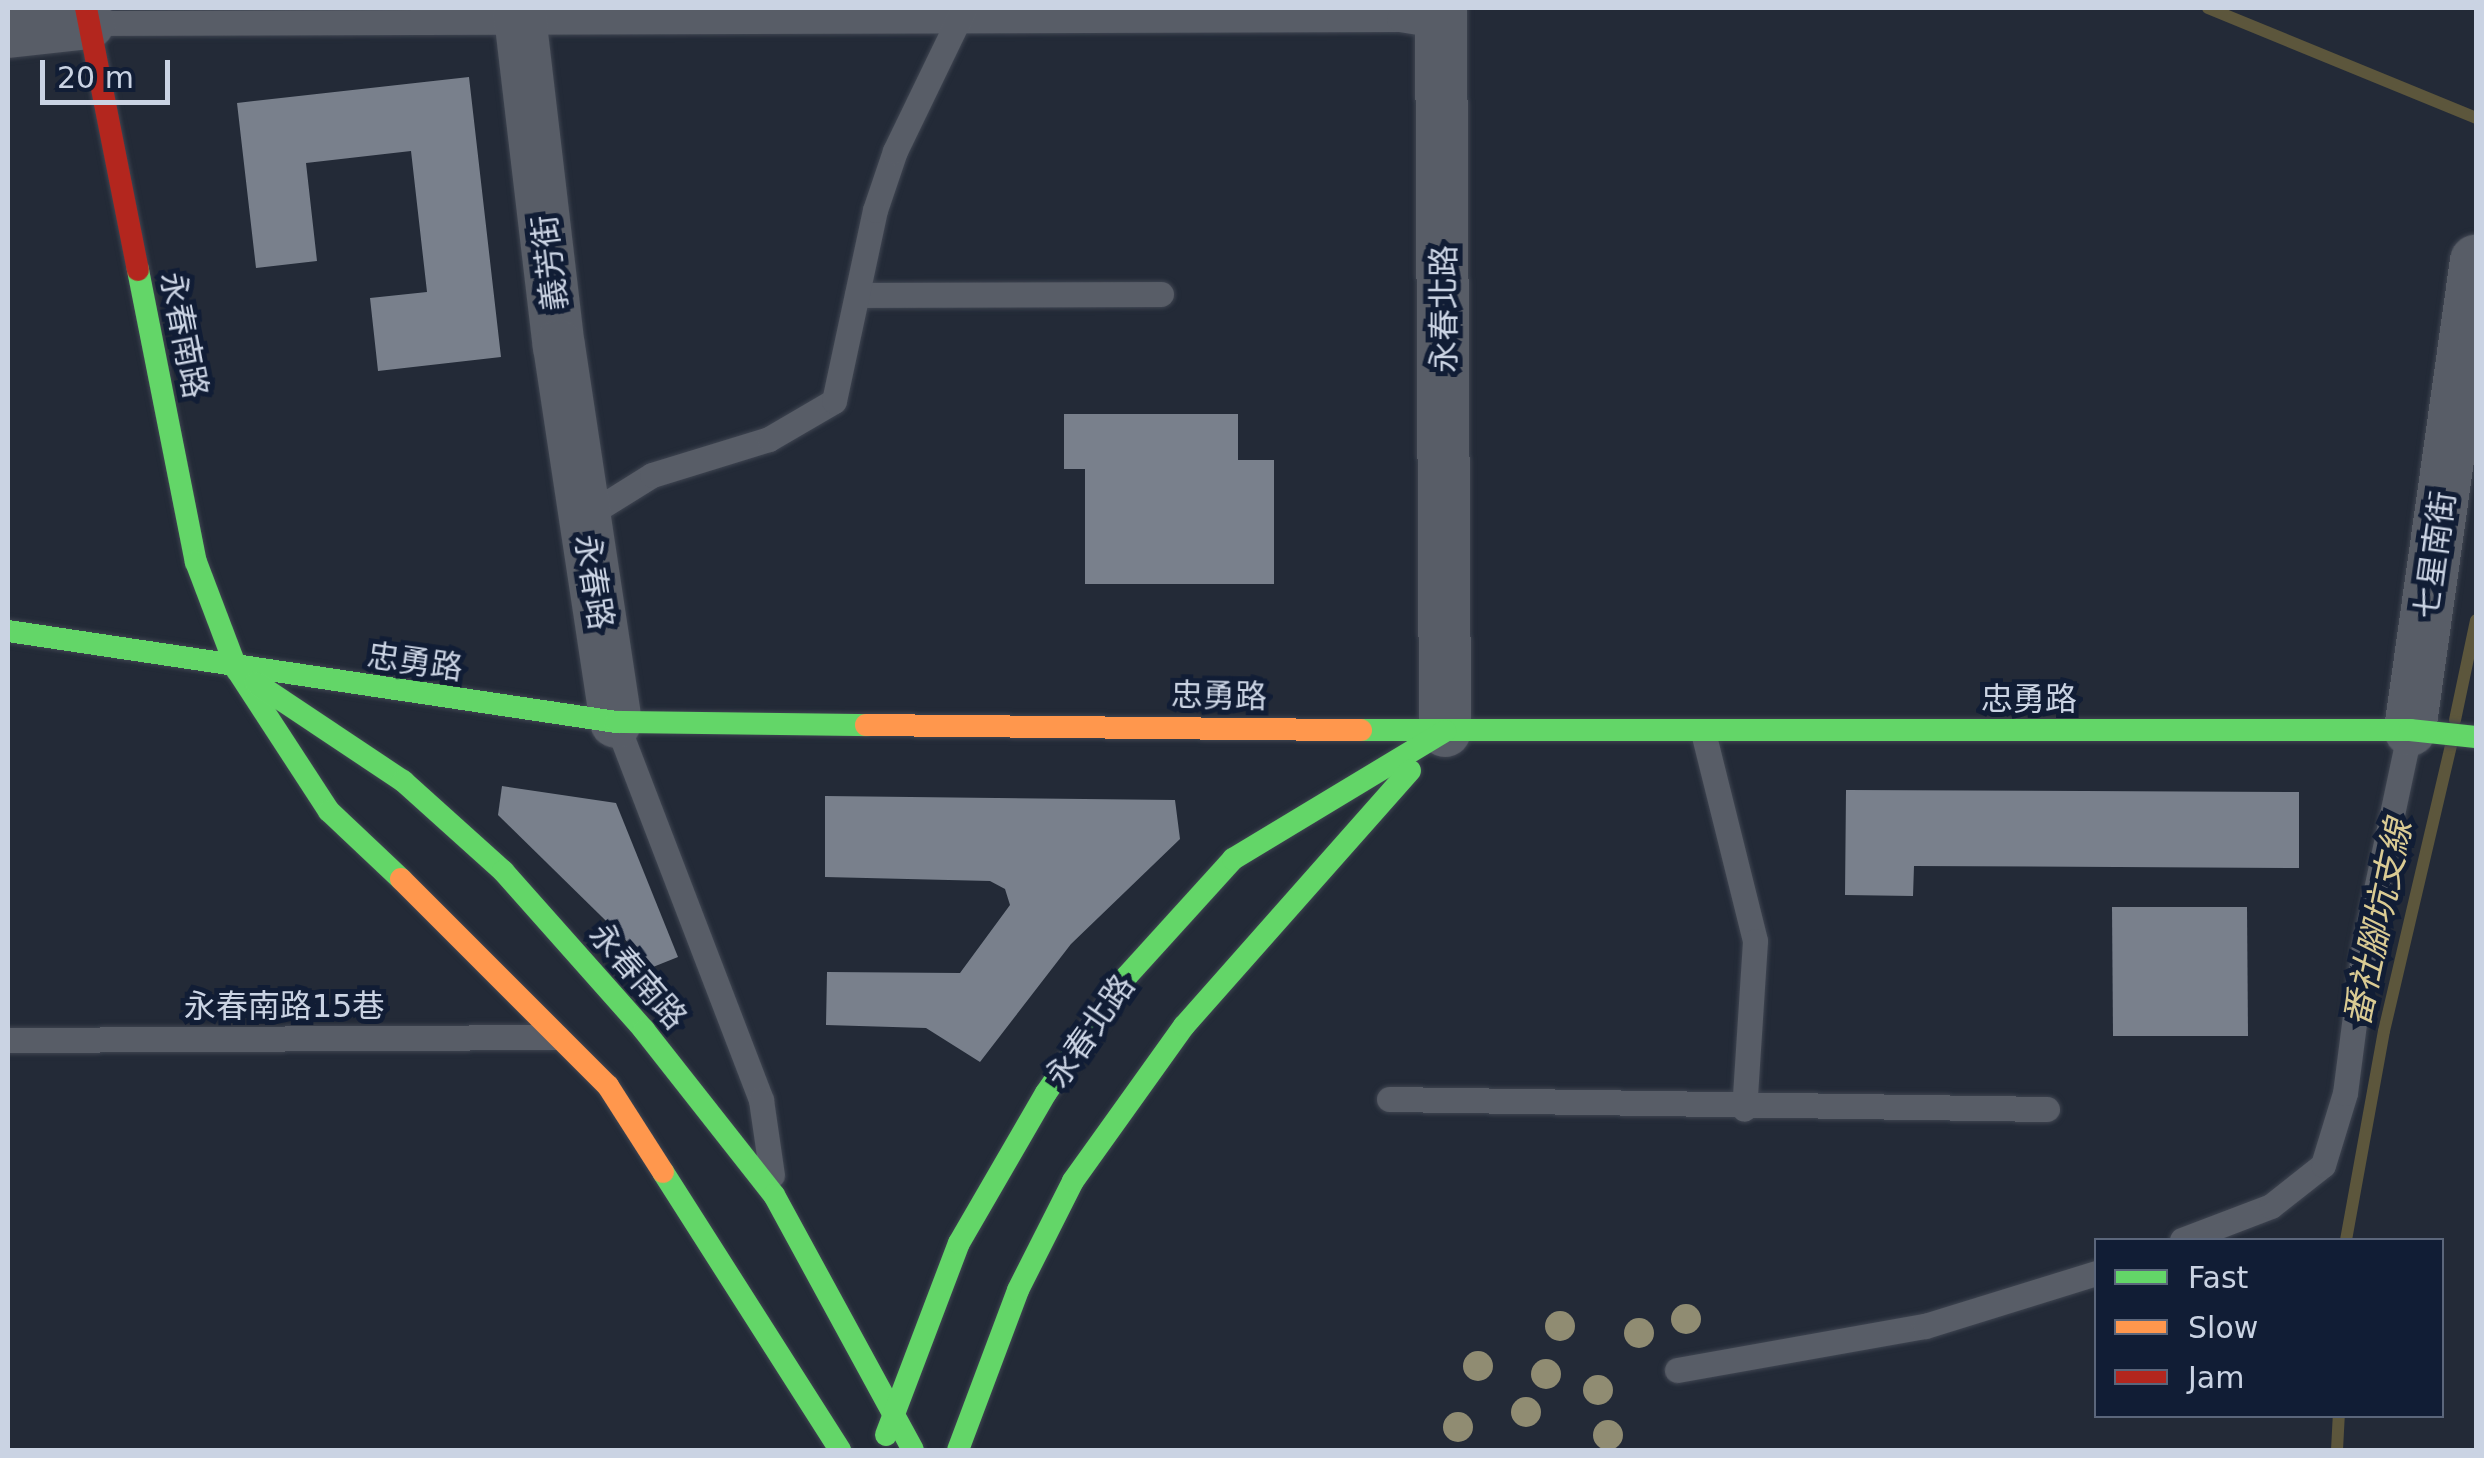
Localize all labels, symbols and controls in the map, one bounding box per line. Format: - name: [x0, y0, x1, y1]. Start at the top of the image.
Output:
- scale bar: [45, 40, 175, 102]
- text: 20 m: [57, 60, 134, 95]
- street label: 義芳街: [525, 213, 575, 313]
- street label: 永春北路: [1425, 245, 1463, 373]
- street label: 永春南路: [153, 269, 215, 401]
- street label: 七星南街: [2407, 489, 2463, 621]
- street label: 永春路: [568, 532, 620, 632]
- street label: 忠勇路: [365, 636, 465, 688]
- street label: 忠勇路: [1171, 676, 1267, 716]
- street label: 忠勇路: [1981, 680, 2077, 718]
- water label: 番社腳坑支線: [2336, 816, 2420, 1030]
- street label: 永春南路: [582, 915, 694, 1037]
- street label: 永春北路: [1038, 968, 1142, 1094]
- street label: 永春南路15巷: [184, 987, 384, 1025]
- legend: [2094, 1238, 2444, 1418]
- text: Fast: [2188, 1260, 2248, 1295]
- text: Slow: [2188, 1310, 2258, 1345]
- text: Jam: [2188, 1360, 2244, 1395]

